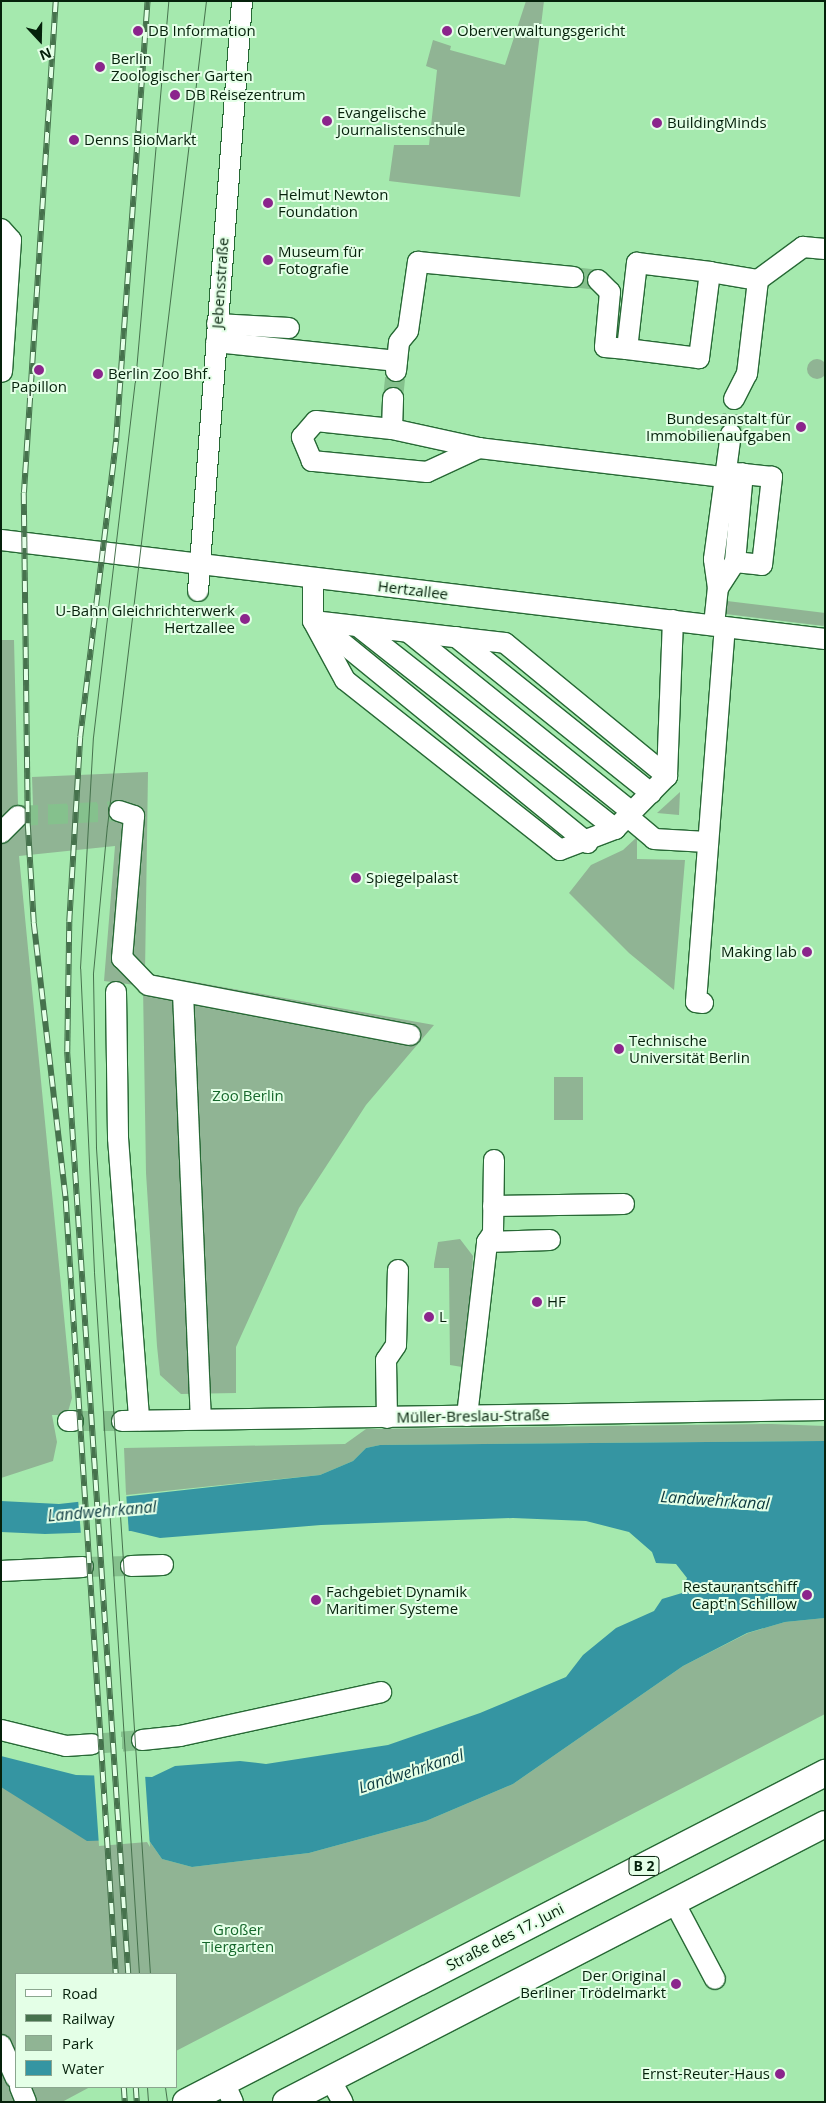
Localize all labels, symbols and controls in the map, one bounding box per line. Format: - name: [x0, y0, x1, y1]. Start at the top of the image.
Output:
- north arrow: [15, 15, 65, 65]
- place label: DB Information: [148, 22, 256, 40]
- place label: Oberverwaltungsgericht: [457, 22, 625, 40]
- marker: DB Information: [132, 25, 144, 37]
- marker: Oberverwaltungsgericht: [441, 25, 453, 37]
- text: N: [37, 44, 54, 65]
- place label: Berlin Zoologischer Garten: [111, 49, 253, 84]
- marker: Berlin Zoologischer Garten: [93, 60, 107, 74]
- place label: DB Reisezentrum: [185, 86, 306, 104]
- marker: DB Reisezentrum: [169, 89, 181, 101]
- place label: Evangelische Journalistenschule: [337, 103, 466, 138]
- place label: BuildingMinds: [667, 114, 767, 132]
- marker: Evangelische Journalistenschule: [321, 115, 333, 127]
- marker: BuildingMinds: [651, 117, 663, 129]
- place label: Denns BioMarkt: [84, 131, 196, 149]
- marker: Denns BioMarkt: [68, 134, 80, 146]
- place label: Helmut Newton Foundation: [278, 185, 389, 220]
- marker: Helmut Newton Foundation: [262, 197, 274, 209]
- street label: Jebensstraße: [208, 237, 232, 329]
- place label: Museum für Fotografie: [278, 242, 364, 277]
- marker: Museum für Fotografie: [262, 254, 274, 266]
- marker: Papillon: [33, 364, 45, 376]
- place label: Berlin Zoo Bhf.: [108, 365, 211, 383]
- marker: Berlin Zoo Bhf.: [92, 368, 104, 380]
- place label: Papillon: [11, 378, 67, 396]
- place label: Bundesanstalt für Immobilienaufgaben: [646, 409, 791, 444]
- marker: Bundesanstalt für Immobilienaufgaben: [795, 421, 807, 433]
- street label: Hertzallee: [377, 577, 449, 603]
- place label: U-Bahn Gleichrichterwerk Hertzallee: [55, 601, 235, 636]
- marker: U-Bahn Gleichrichterwerk Hertzallee: [239, 613, 251, 625]
- place label: Spiegelpalast: [366, 869, 458, 887]
- marker: Spiegelpalast: [350, 872, 362, 884]
- place label: Making lab: [721, 943, 797, 961]
- marker: Making lab: [801, 946, 813, 958]
- place label: Technische Universität Berlin: [629, 1031, 750, 1066]
- marker: Technische Universität Berlin: [613, 1043, 625, 1055]
- park label: Zoo Berlin: [212, 1087, 284, 1105]
- place label: HF: [547, 1293, 566, 1311]
- marker: HF: [531, 1296, 543, 1308]
- place label: L: [439, 1308, 447, 1326]
- marker: L: [423, 1311, 435, 1323]
- street label: Müller-Breslau-Straße: [396, 1406, 550, 1426]
- water label: Landwehrkanal: [660, 1487, 770, 1513]
- water label: Landwehrkanal: [47, 1497, 157, 1525]
- place label: Restaurantschiff Capt'n Schillow: [683, 1577, 797, 1612]
- place label: Fachgebiet Dynamik Maritimer Systeme: [326, 1582, 467, 1617]
- marker: Restaurantschiff Capt'n Schillow: [801, 1589, 813, 1601]
- marker: Fachgebiet Dynamik Maritimer Systeme: [310, 1594, 322, 1606]
- water label: Landwehrkanal: [356, 1745, 466, 1797]
- road number: B 2: [628, 1854, 660, 1878]
- street label: Straße des 17. Juni: [443, 1900, 567, 1974]
- park label: Großer Tiergarten: [202, 1920, 274, 1955]
- place label: Der Original Berliner Trödelmarkt: [520, 1966, 666, 2001]
- legend: [15, 1973, 178, 2088]
- marker: Der Original Berliner Trödelmarkt: [670, 1978, 682, 1990]
- text: Road: [62, 1983, 98, 2003]
- text: Railway: [62, 2008, 115, 2028]
- text: Park: [62, 2033, 93, 2053]
- text: Water: [62, 2058, 104, 2078]
- place label: Ernst-Reuter-Haus: [642, 2065, 770, 2083]
- marker: Ernst-Reuter-Haus: [774, 2068, 786, 2080]

